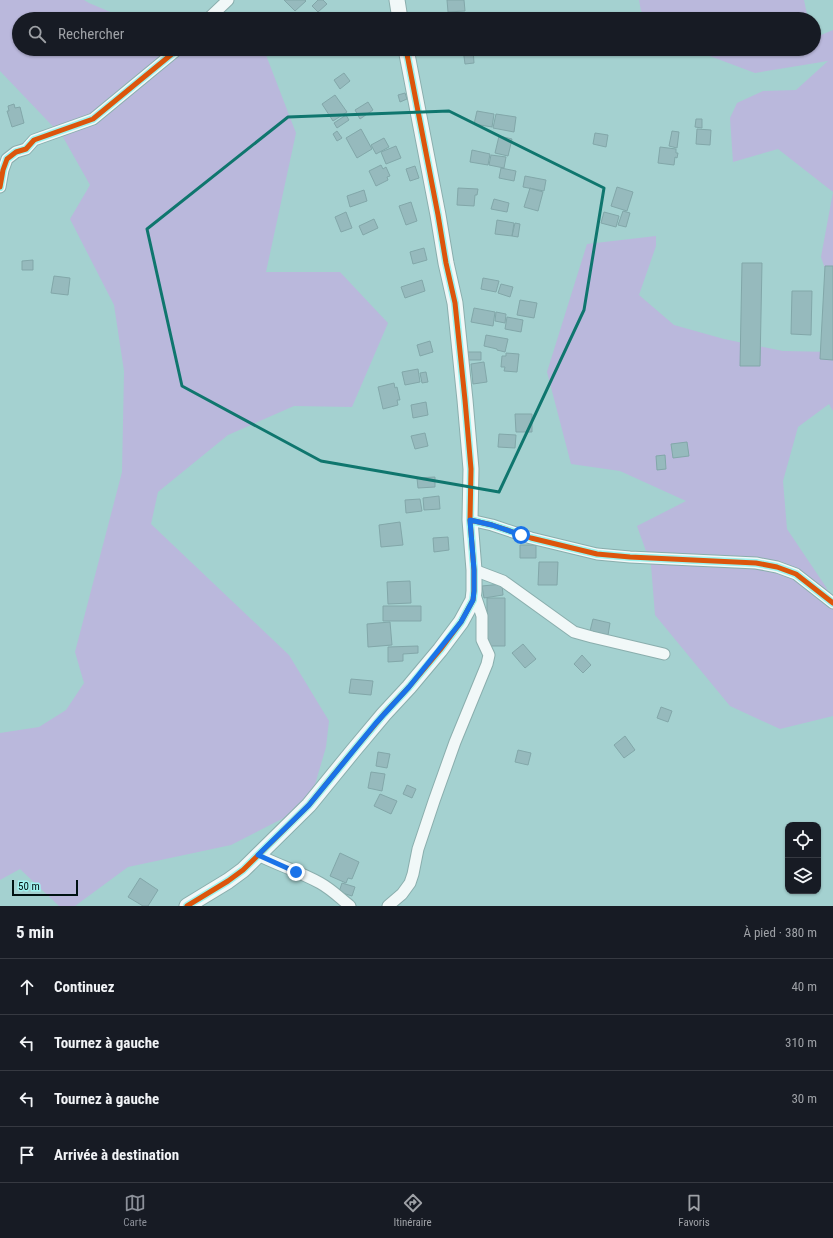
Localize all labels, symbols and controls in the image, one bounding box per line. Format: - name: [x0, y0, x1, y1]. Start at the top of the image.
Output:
- search box: [12, 12, 821, 56]
- icon: search: [26, 23, 48, 45]
- text: Rechercher: [58, 25, 124, 43]
- route start: [512, 526, 530, 544]
- map controls: [785, 822, 821, 894]
- button: locate: [785, 822, 821, 858]
- button: layers: [785, 858, 821, 894]
- route end: [287, 863, 305, 881]
- scale bar: [12, 878, 78, 897]
- text: 50 m: [18, 880, 40, 893]
- text: 5 min: [16, 922, 54, 942]
- text: À pied · 380 m: [743, 925, 817, 940]
- icon: ahead: [16, 976, 38, 998]
- text: Continuez: [54, 978, 115, 996]
- text: 40 m: [791, 979, 817, 994]
- icon: left: [16, 1032, 38, 1054]
- text: Tournez à gauche: [54, 1034, 159, 1052]
- text: 310 m: [785, 1035, 817, 1050]
- icon: left: [16, 1088, 38, 1110]
- text: Tournez à gauche: [54, 1090, 159, 1108]
- text: 30 m: [791, 1091, 817, 1106]
- icon: arrive: [16, 1144, 38, 1166]
- text: Arrivée à destination: [54, 1146, 179, 1164]
- tab: Carte: [123, 1192, 147, 1229]
- tab: Itinéraire: [393, 1192, 432, 1229]
- tab: Favoris: [678, 1192, 710, 1229]

